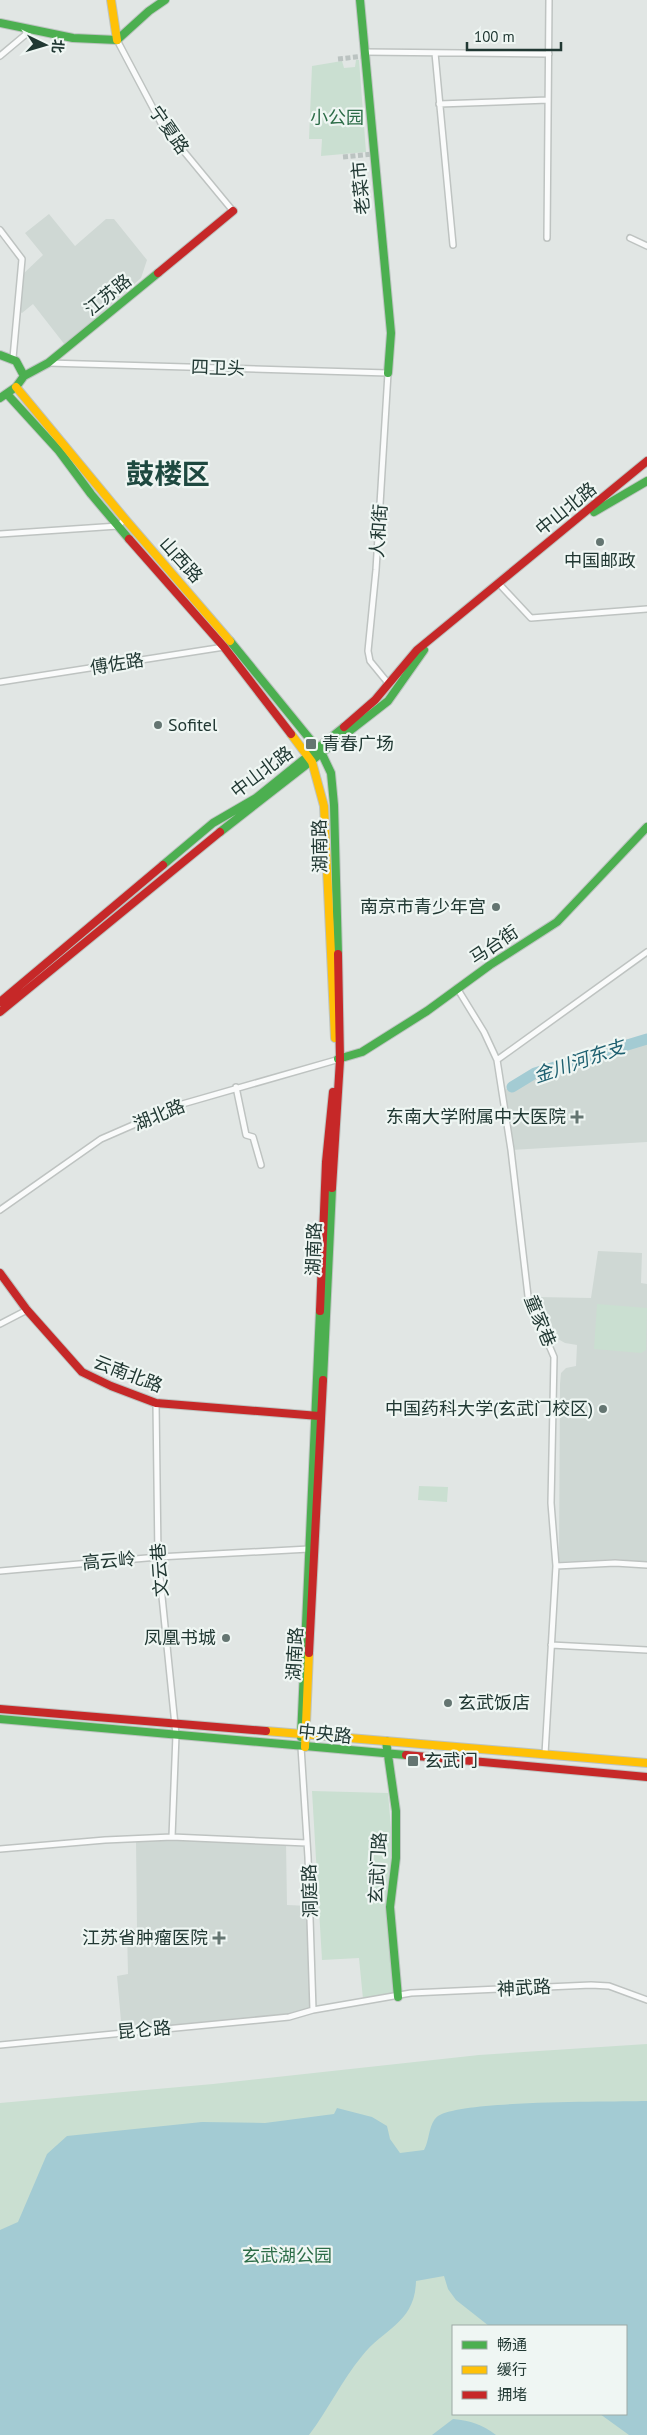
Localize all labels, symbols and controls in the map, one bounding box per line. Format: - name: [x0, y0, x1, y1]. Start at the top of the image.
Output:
- north arrow: [20, 20, 70, 70]
- scale bar: [467, 20, 561, 52]
- text: 100 m: [474, 27, 515, 46]
- text: 北: [48, 38, 68, 54]
- street label: 宁夏路: [145, 101, 194, 158]
- park label: 小公园: [310, 106, 364, 129]
- street label: 老菜市: [347, 160, 374, 216]
- street label: 江苏路: [79, 269, 136, 321]
- street label: 四卫头: [191, 355, 245, 380]
- district label: 鼓楼区: [126, 455, 210, 492]
- street label: 中山北路: [530, 477, 601, 540]
- street label: 人和街: [365, 503, 392, 559]
- street label: 山西路: [155, 532, 208, 587]
- marker: 中国邮政: [594, 536, 606, 548]
- place label: 中国邮政: [564, 549, 636, 572]
- street label: 傅佐路: [88, 648, 145, 679]
- place label: Sofitel: [168, 713, 218, 736]
- marker: Sofitel: [152, 719, 164, 731]
- place label: 青春广场: [322, 732, 394, 755]
- marker: 青春广场: [304, 737, 318, 751]
- street label: 中山北路: [226, 741, 297, 802]
- street label: 湖南路: [308, 819, 331, 873]
- place label: 南京市青少年宫: [360, 895, 486, 918]
- marker: 南京市青少年宫: [490, 901, 502, 913]
- street label: 马台街: [465, 920, 523, 969]
- water label: 金川河东支: [530, 1034, 630, 1088]
- street label: 湖北路: [129, 1094, 188, 1135]
- place label: 东南大学附属中大医院: [386, 1105, 566, 1128]
- marker: 东南大学附属中大医院: [570, 1110, 584, 1124]
- street label: 湖南路: [301, 1222, 326, 1276]
- street label: 童家巷: [520, 1291, 561, 1350]
- street label: 云南北路: [90, 1350, 166, 1397]
- place label: 中国药科大学(玄武门校区): [385, 1397, 593, 1420]
- marker: 中国药科大学(玄武门校区): [597, 1403, 609, 1415]
- street label: 文云巷: [146, 1542, 173, 1598]
- street label: 高云岭: [81, 1547, 137, 1574]
- place label: 凤凰书城: [144, 1626, 216, 1649]
- street label: 湖南路: [282, 1626, 307, 1682]
- marker: 凤凰书城: [220, 1632, 232, 1644]
- place label: 玄武饭店: [458, 1691, 530, 1714]
- marker: 玄武饭店: [442, 1697, 454, 1709]
- street label: 中央路: [297, 1719, 353, 1748]
- place label: 玄武门: [424, 1749, 478, 1772]
- marker: 玄武门: [406, 1754, 420, 1768]
- street label: 玄武门路: [364, 1831, 391, 1905]
- street label: 洞庭路: [297, 1864, 322, 1918]
- place label: 江苏省肿瘤医院: [82, 1926, 208, 1949]
- marker: 江苏省肿瘤医院: [212, 1931, 226, 1945]
- street label: 神武路: [496, 1975, 552, 2000]
- street label: 昆仑路: [116, 2016, 172, 2043]
- park label: 玄武湖公园: [242, 2244, 332, 2267]
- legend: [452, 2325, 627, 2415]
- text: 畅通: [497, 2335, 527, 2354]
- text: 缓行: [497, 2360, 527, 2379]
- text: 拥堵: [497, 2385, 527, 2404]

